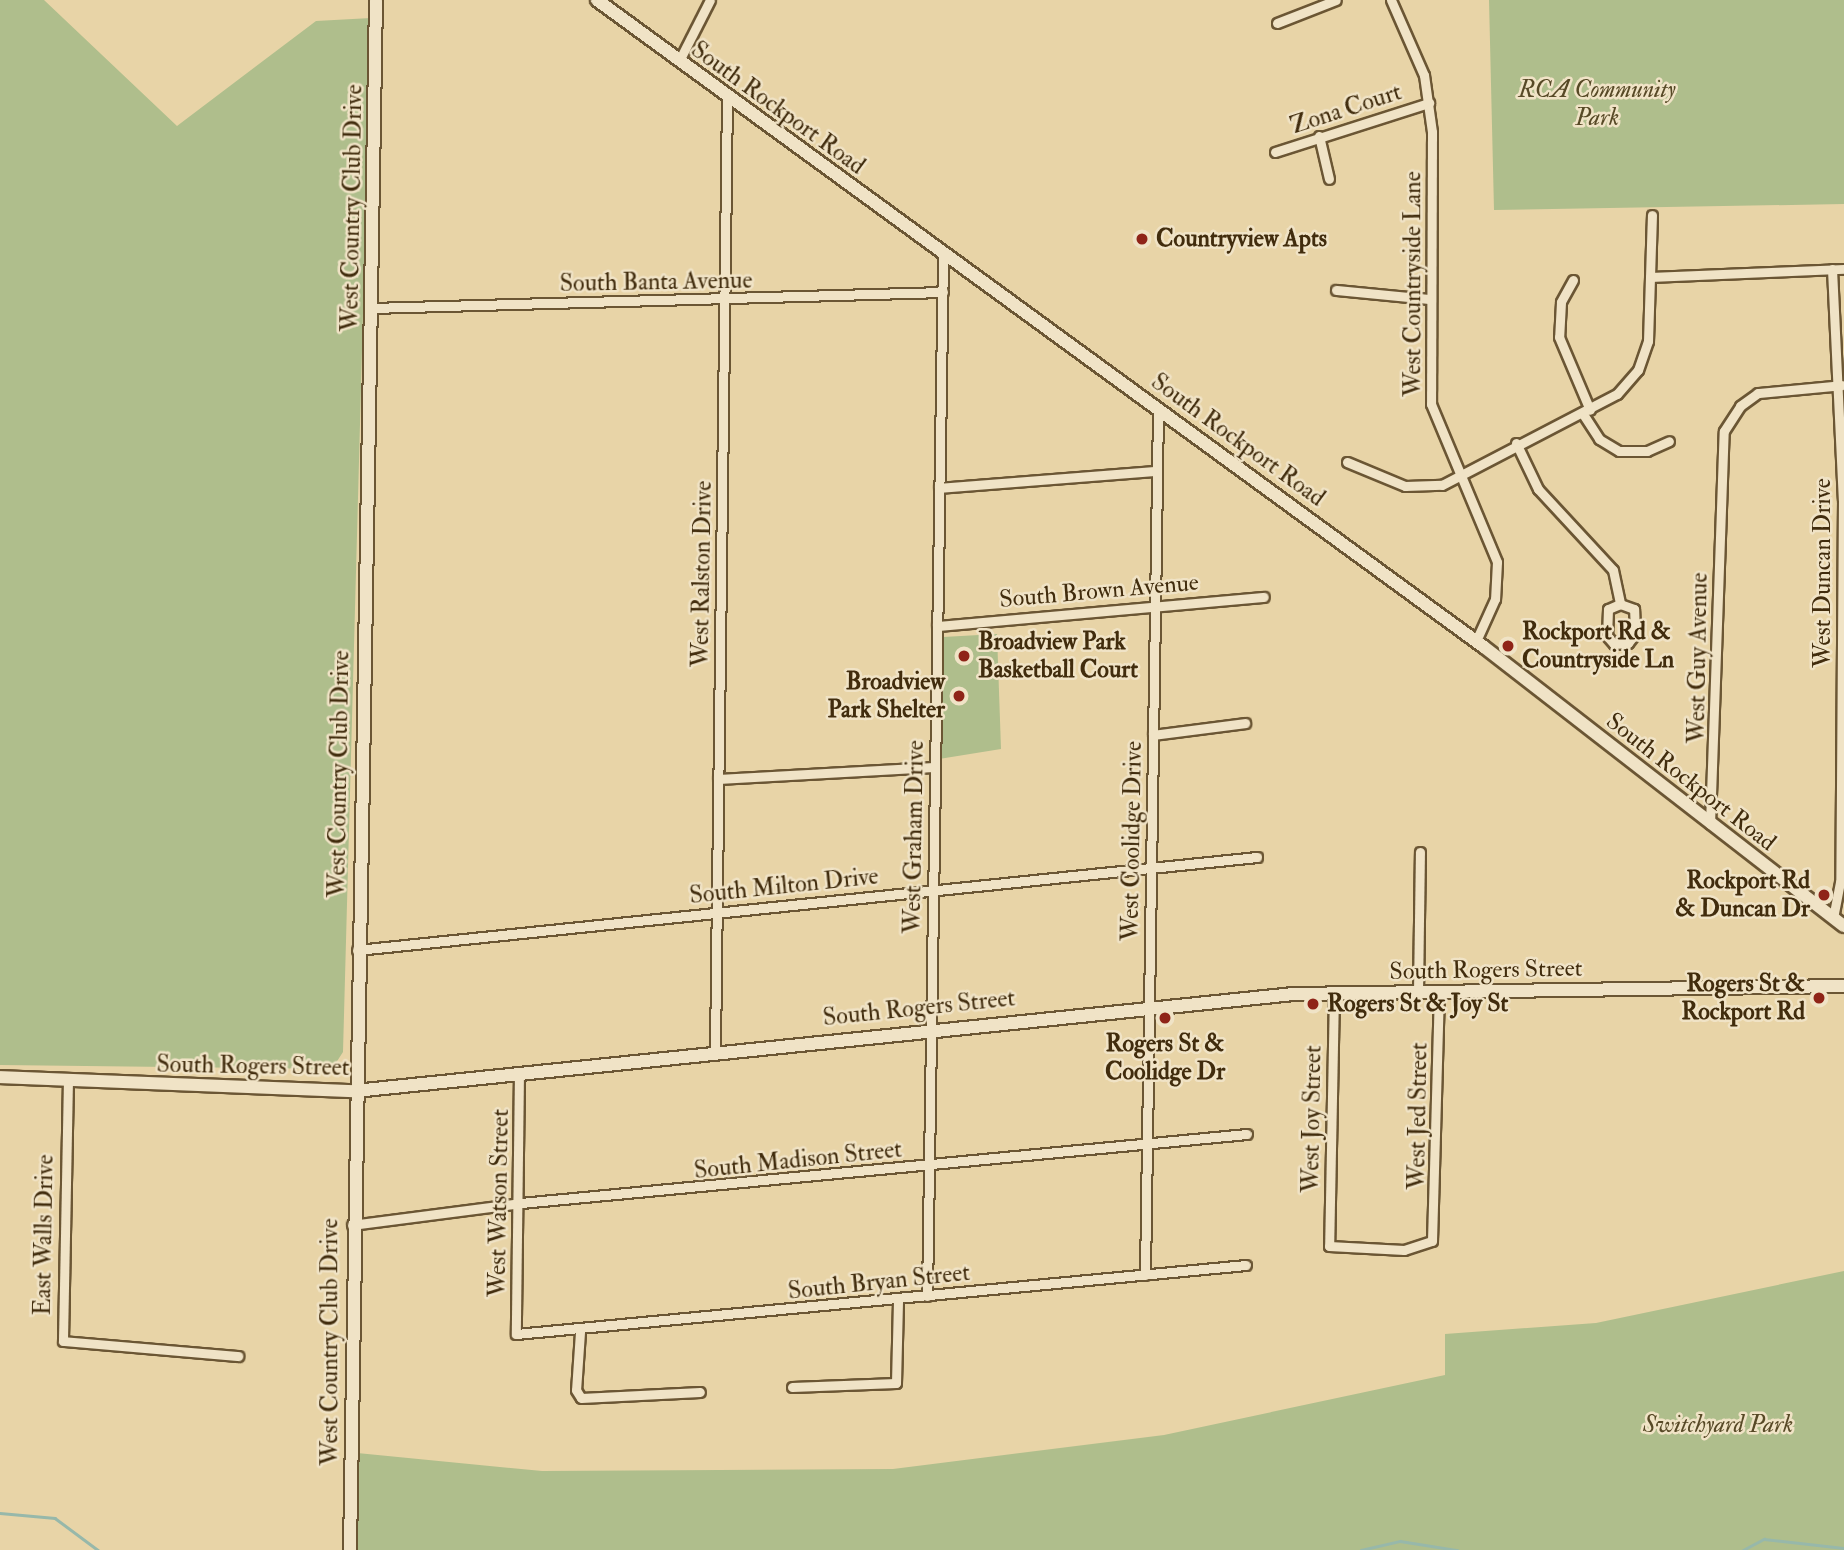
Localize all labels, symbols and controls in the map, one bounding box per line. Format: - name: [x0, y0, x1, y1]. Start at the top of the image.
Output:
- street label: South Rockport Road: [686, 35, 870, 181]
- park label: RCA Community Park: [1518, 76, 1676, 132]
- street label: Zona Court: [1287, 78, 1405, 140]
- street label: West Country Club Drive: [335, 84, 369, 332]
- street label: West Countryside Lane: [1399, 171, 1427, 397]
- place label: Countryview Apts: [1156, 225, 1327, 253]
- marker: Countryview Apts: [1134, 231, 1150, 247]
- street label: South Banta Avenue: [559, 266, 753, 298]
- street label: South Rockport Road: [1146, 367, 1330, 513]
- street label: West Duncan Drive: [1809, 478, 1837, 668]
- street label: West Ralston Drive: [686, 481, 718, 667]
- street label: South Brown Avenue: [998, 568, 1200, 614]
- street label: West Guy Avenue: [1682, 572, 1714, 744]
- place label: Rockport Rd & Countryside Ln: [1522, 618, 1674, 674]
- place label: Broadview Park Basketball Court: [978, 628, 1138, 684]
- marker: Rockport Rd & Countryside Ln: [1500, 638, 1516, 654]
- marker: Broadview Park Basketball Court: [956, 648, 972, 664]
- street label: West Country Club Drive: [322, 650, 356, 898]
- place label: Broadview Park Shelter: [828, 668, 945, 724]
- marker: Broadview Park Shelter: [951, 688, 967, 704]
- street label: South Rockport Road: [1600, 707, 1782, 857]
- street label: West Graham Drive: [898, 740, 930, 934]
- street label: West Coolidge Drive: [1116, 741, 1148, 941]
- street label: South Milton Drive: [688, 862, 880, 910]
- place label: Rockport Rd & Duncan Dr: [1675, 867, 1810, 923]
- marker: Rockport Rd & Duncan Dr: [1816, 887, 1832, 903]
- street label: South Rogers Street: [1389, 954, 1583, 986]
- place label: Rogers St & Rockport Rd: [1681, 970, 1805, 1026]
- street label: South Rogers Street: [821, 984, 1017, 1032]
- place label: Rogers St & Joy St: [1327, 990, 1508, 1018]
- marker: Rogers St & Rockport Rd: [1811, 990, 1827, 1006]
- marker: Rogers St & Joy St: [1305, 996, 1321, 1012]
- marker: Rogers St & Coolidge Dr: [1157, 1010, 1173, 1026]
- place label: Rogers St & Coolidge Dr: [1105, 1030, 1225, 1086]
- street label: West Jed Street: [1402, 1042, 1434, 1190]
- street label: West Joy Street: [1296, 1045, 1328, 1193]
- street label: South Rogers Street: [156, 1050, 350, 1082]
- street label: West Watson Street: [483, 1109, 515, 1297]
- street label: South Madison Street: [693, 1135, 903, 1185]
- street label: East Walls Drive: [28, 1154, 60, 1316]
- street label: West Country Club Drive: [316, 1218, 344, 1466]
- street label: South Bryan Street: [787, 1258, 971, 1306]
- park label: Switchyard Park: [1643, 1411, 1793, 1439]

